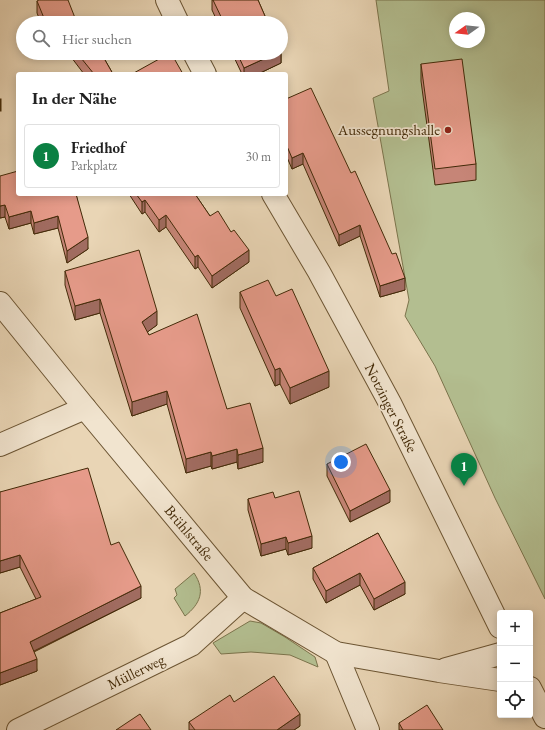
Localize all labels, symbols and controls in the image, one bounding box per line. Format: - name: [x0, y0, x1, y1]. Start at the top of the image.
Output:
- north arrow: [449, 12, 485, 48]
- search box: [16, 16, 288, 60]
- icon: search: [30, 27, 52, 49]
- text: Hier suchen: [62, 29, 132, 48]
- text: In der Nähe: [32, 87, 117, 109]
- place label: Aussegnungshalle: [337, 120, 440, 139]
- marker: Aussegnungshalle: [443, 125, 453, 135]
- text: Friedhof: [71, 138, 126, 157]
- text: 1: [43, 148, 49, 165]
- text: 30 m: [246, 148, 271, 165]
- text: Parkplatz: [71, 157, 117, 174]
- street label: Notzinger Straße: [361, 360, 422, 456]
- your location: [331, 452, 351, 472]
- pin: 1: [451, 453, 477, 486]
- street label: Brühlstraße: [161, 501, 218, 565]
- map controls: [497, 610, 533, 718]
- button: +: [497, 610, 533, 646]
- button: −: [497, 646, 533, 682]
- street label: Müllerweg: [104, 649, 168, 694]
- button: locate: [497, 682, 533, 718]

